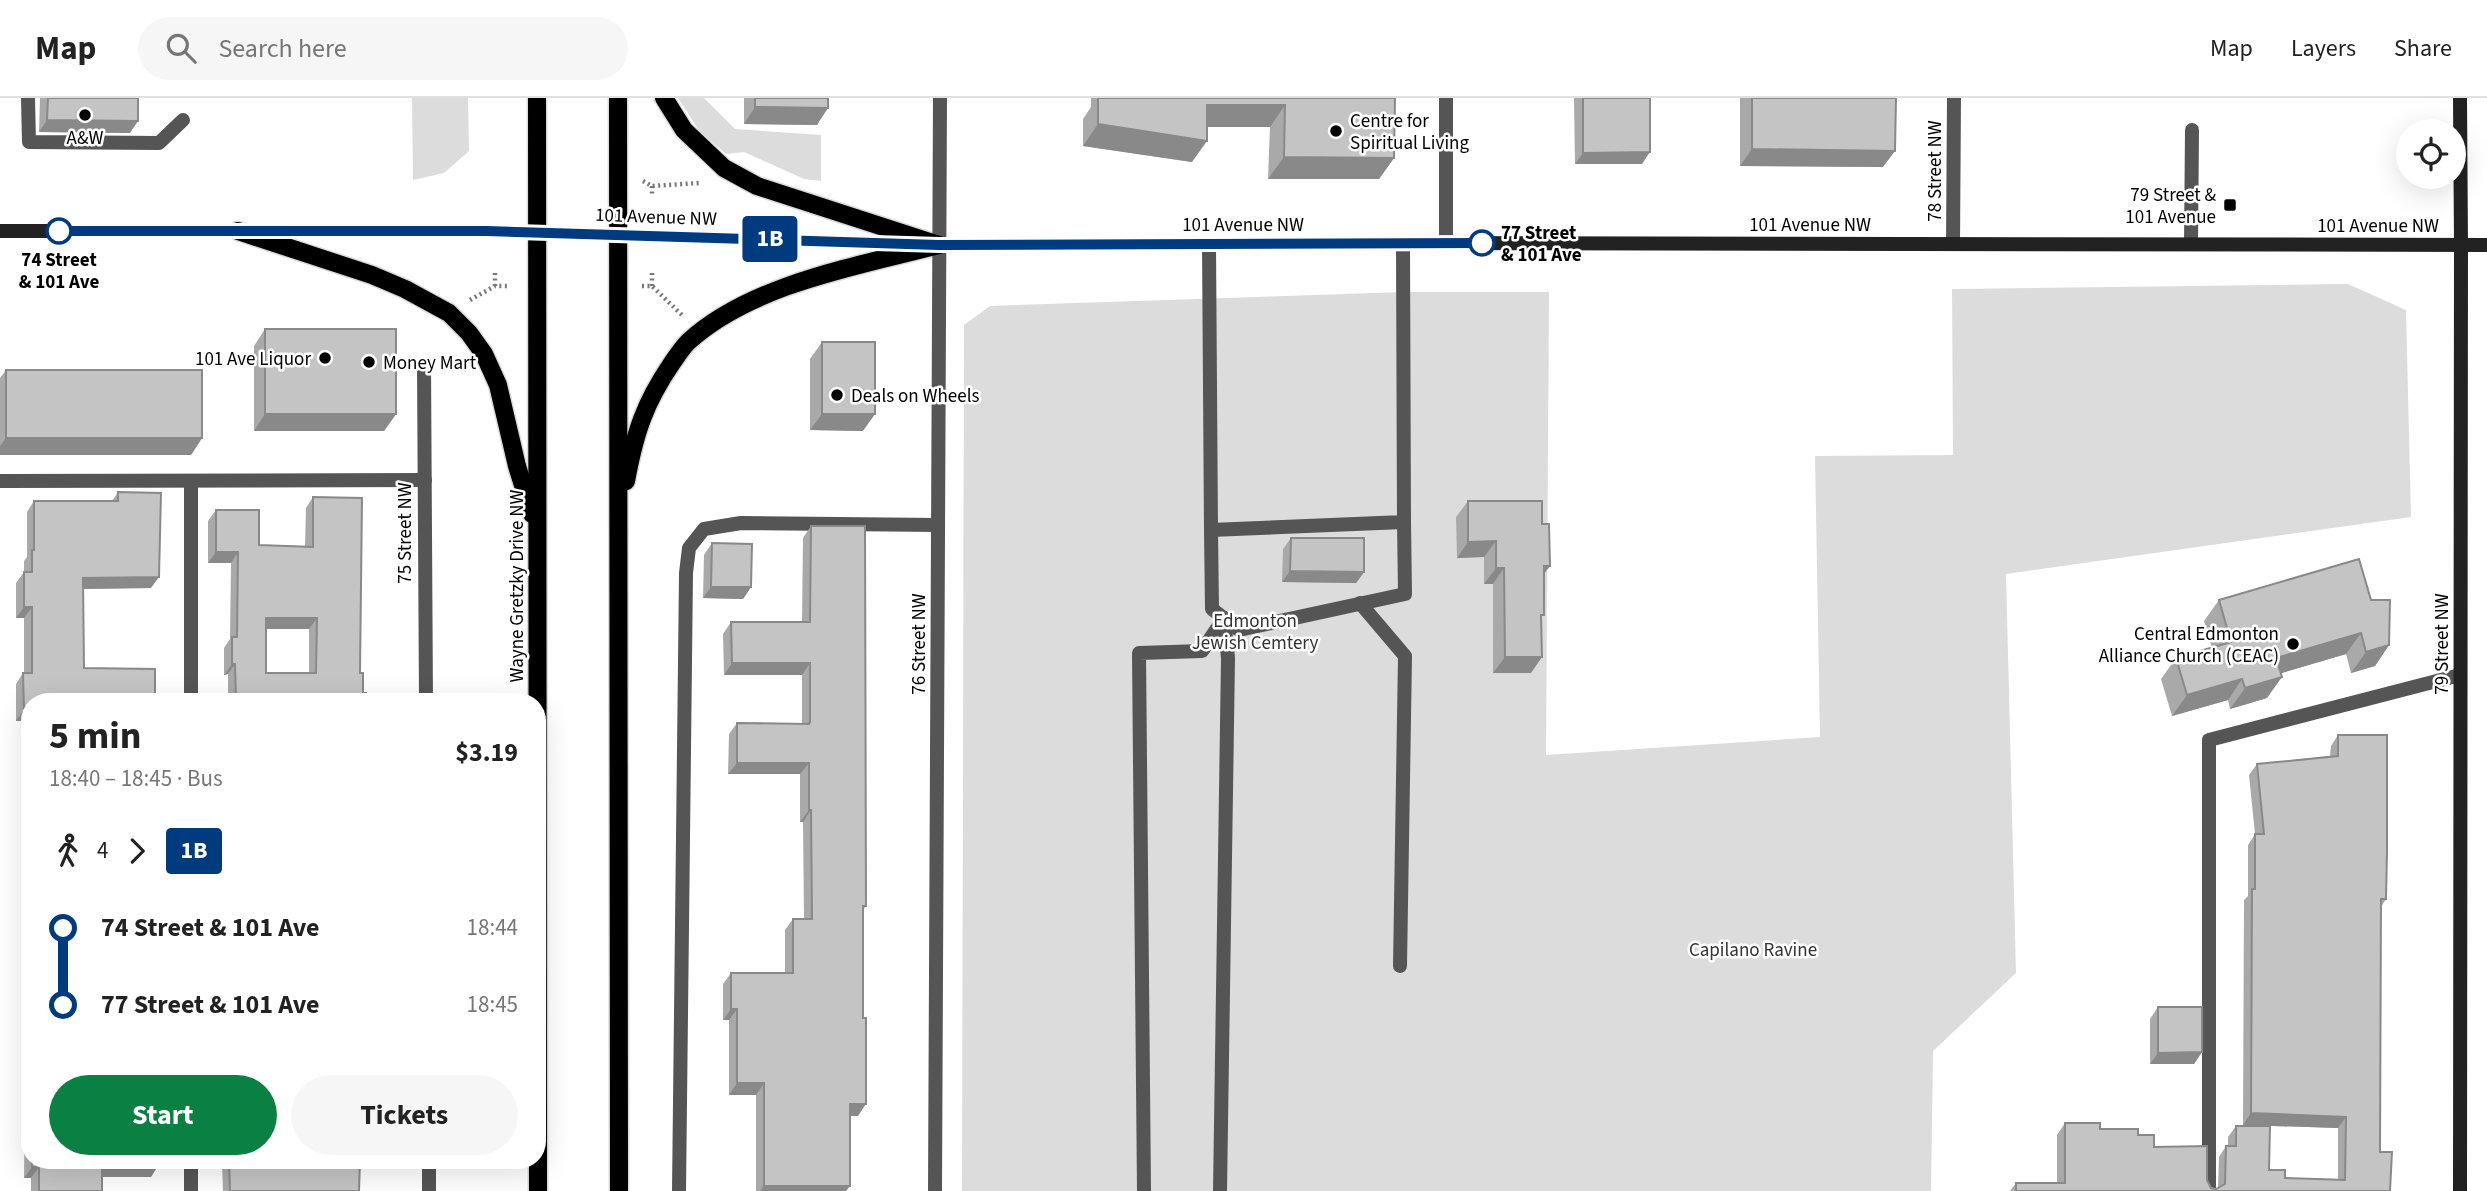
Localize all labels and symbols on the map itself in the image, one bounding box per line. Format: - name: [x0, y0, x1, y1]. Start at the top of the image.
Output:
- marker: A&W: [77, 107, 93, 123]
- place label: Centre for Spiritual Living: [1350, 108, 1469, 157]
- street label: 78 Street NW: [1922, 120, 1949, 222]
- marker: Centre for Spiritual Living: [1328, 123, 1344, 139]
- place label: A&W: [67, 125, 103, 152]
- place label: 79 Street & 101 Avenue: [2125, 182, 2216, 231]
- marker: 79 Street & 101 Avenue: [2222, 197, 2238, 213]
- street label: 101 Avenue NW: [595, 202, 717, 233]
- street label: 101 Avenue NW: [1182, 212, 1304, 239]
- street label: 101 Avenue NW: [1749, 212, 1871, 239]
- street label: 101 Avenue NW: [2317, 213, 2439, 240]
- line badge: 1B: [738, 216, 802, 262]
- marker: 74 Street & 101 Ave: [46, 218, 72, 244]
- place label: 77 Street & 101 Ave: [1501, 220, 1582, 269]
- marker: 77 Street & 101 Ave: [1469, 230, 1495, 256]
- place label: 74 Street & 101 Ave: [19, 247, 99, 296]
- place label: 101 Ave Liquor: [195, 346, 311, 373]
- marker: 101 Ave Liquor: [317, 350, 333, 366]
- place label: Money Mart: [383, 350, 477, 377]
- marker: Money Mart: [361, 354, 377, 370]
- place label: Deals on Wheels: [851, 383, 979, 410]
- marker: Deals on Wheels: [829, 387, 845, 403]
- street label: 75 Street NW: [392, 482, 419, 584]
- street label: Wayne Gretzky Drive NW: [504, 490, 531, 682]
- street label: 76 Street NW: [906, 593, 933, 695]
- street label: 79 Street NW: [2429, 593, 2456, 695]
- park label: Edmonton Jewish Cemtery: [1192, 608, 1318, 657]
- place label: Central Edmonton Alliance Church (CEAC): [2099, 621, 2279, 670]
- marker: Central Edmonton Alliance Church (CEAC): [2285, 636, 2301, 652]
- park label: Capilano Ravine: [1689, 937, 1817, 964]

